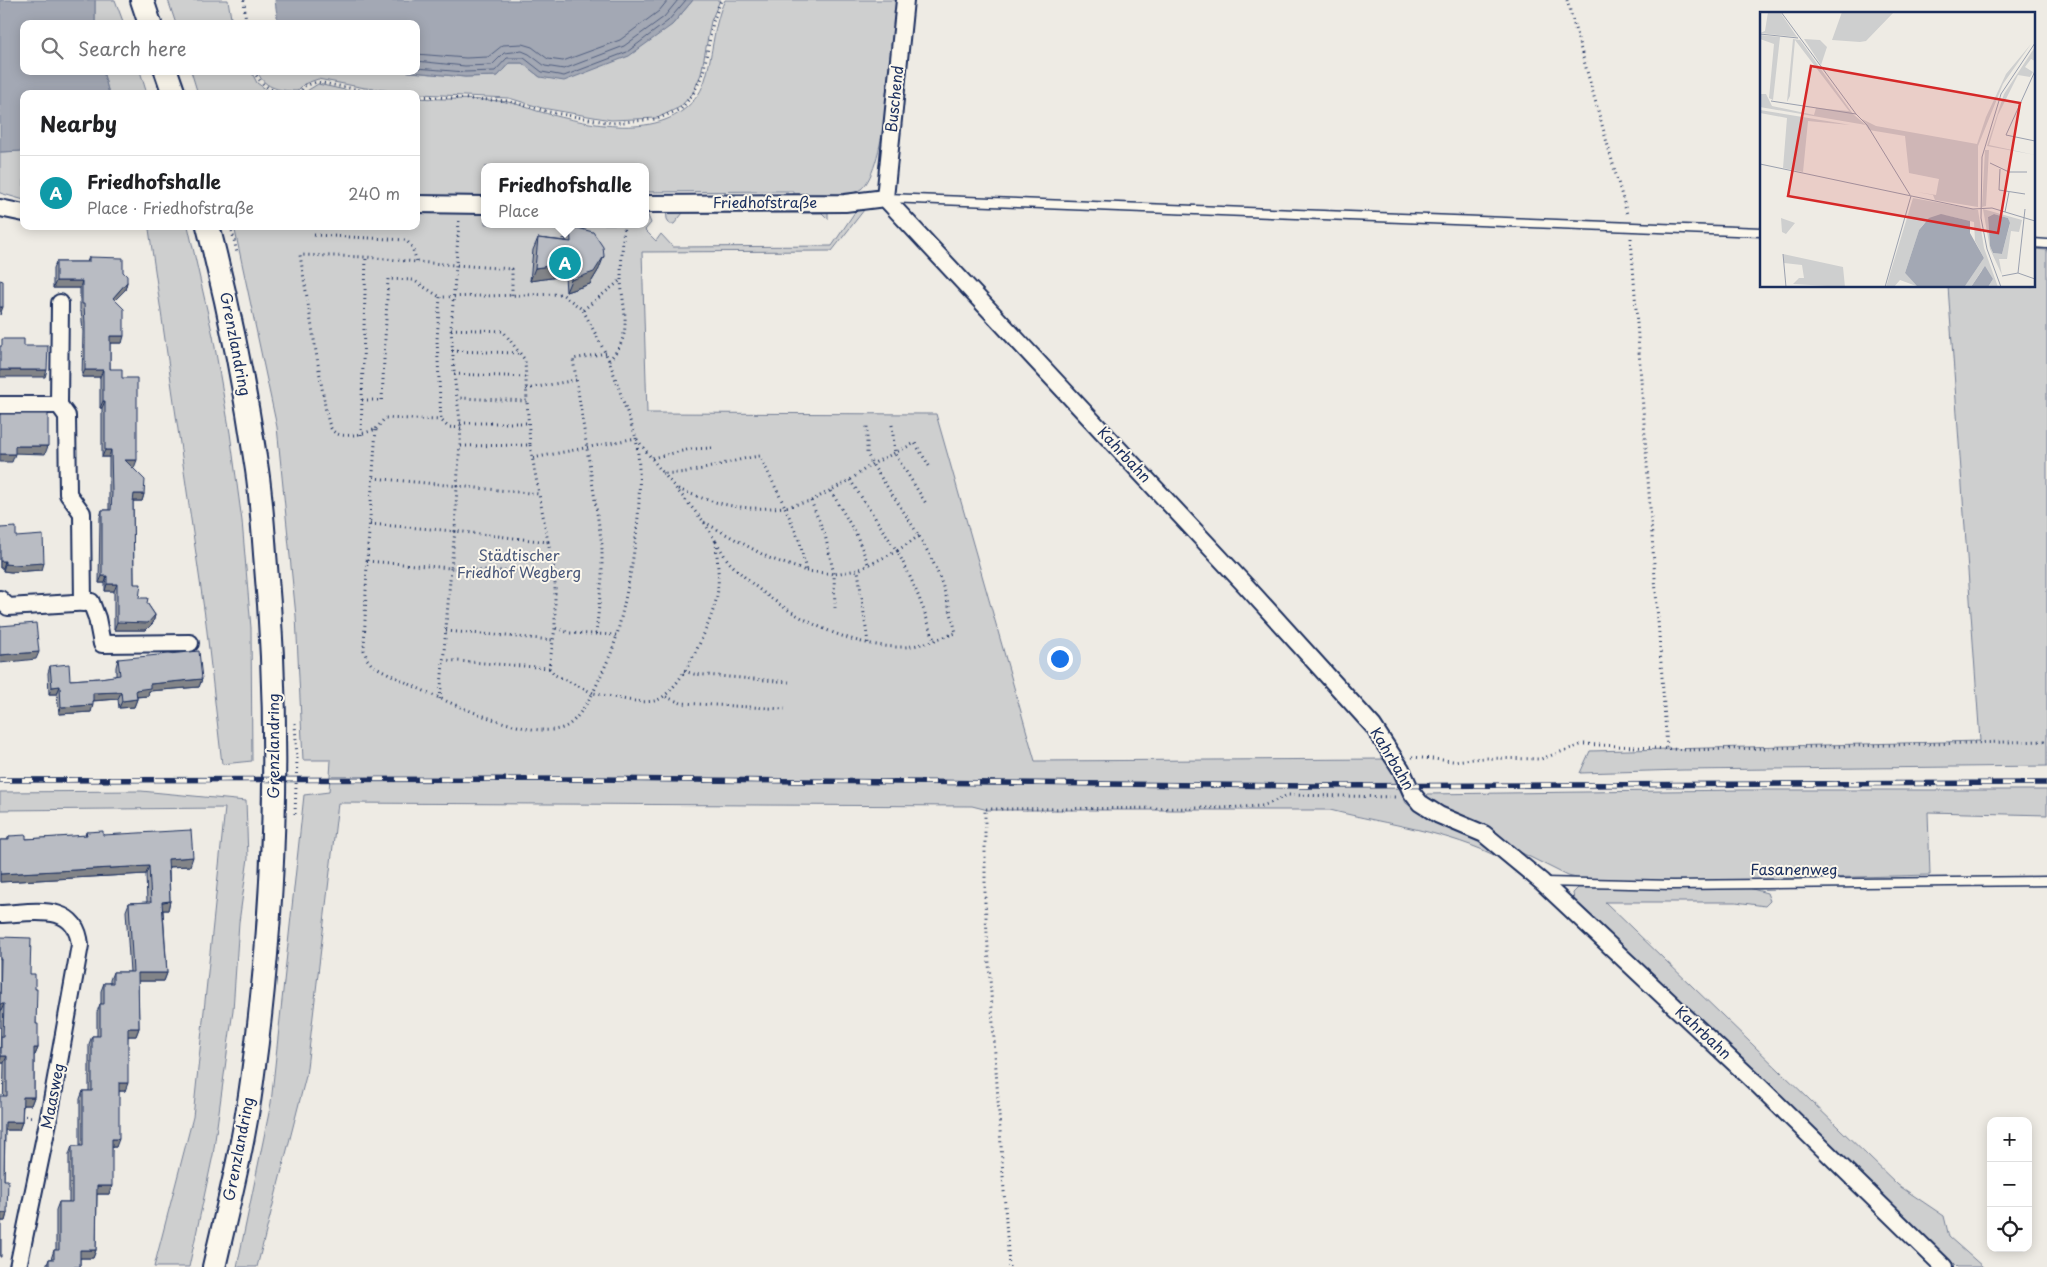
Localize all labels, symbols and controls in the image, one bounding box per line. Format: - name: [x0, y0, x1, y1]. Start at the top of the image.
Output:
- inset map: [1760, 12, 2034, 288]
- search box: [20, 20, 420, 75]
- icon: search: [38, 34, 66, 62]
- text: Search here: [78, 34, 187, 62]
- street label: Buschend: [879, 64, 908, 133]
- text: Nearby: [40, 107, 117, 139]
- popup: [481, 163, 649, 228]
- text: Friedhofshalle: [87, 167, 221, 195]
- text: Friedhofshalle: [498, 170, 632, 198]
- text: A: [50, 181, 62, 205]
- text: 240 m: [348, 181, 400, 205]
- street label: Friedhofstraße: [713, 190, 817, 213]
- text: Place · Friedhofstraße: [87, 195, 254, 219]
- text: Place: [498, 198, 539, 222]
- pin: A: [549, 244, 581, 282]
- street label: Grenzlandring: [215, 290, 258, 398]
- street label: Kahrbahn: [1093, 421, 1157, 487]
- park label: Städtischer Friedhof Wegberg: [457, 543, 581, 583]
- your location: [1047, 646, 1073, 672]
- street label: Grenzlandring: [261, 693, 284, 799]
- street label: Kahrbahn: [1365, 722, 1421, 794]
- street label: Fasanenweg: [1750, 857, 1838, 880]
- street label: Kahrbahn: [1671, 1000, 1737, 1064]
- street label: Maasweg: [34, 1061, 69, 1131]
- street label: Grenzlandring: [216, 1095, 259, 1203]
- map controls: [1987, 1117, 2032, 1252]
- button: +: [1987, 1117, 2032, 1162]
- button: −: [1987, 1162, 2032, 1207]
- button: locate: [1987, 1207, 2032, 1252]

